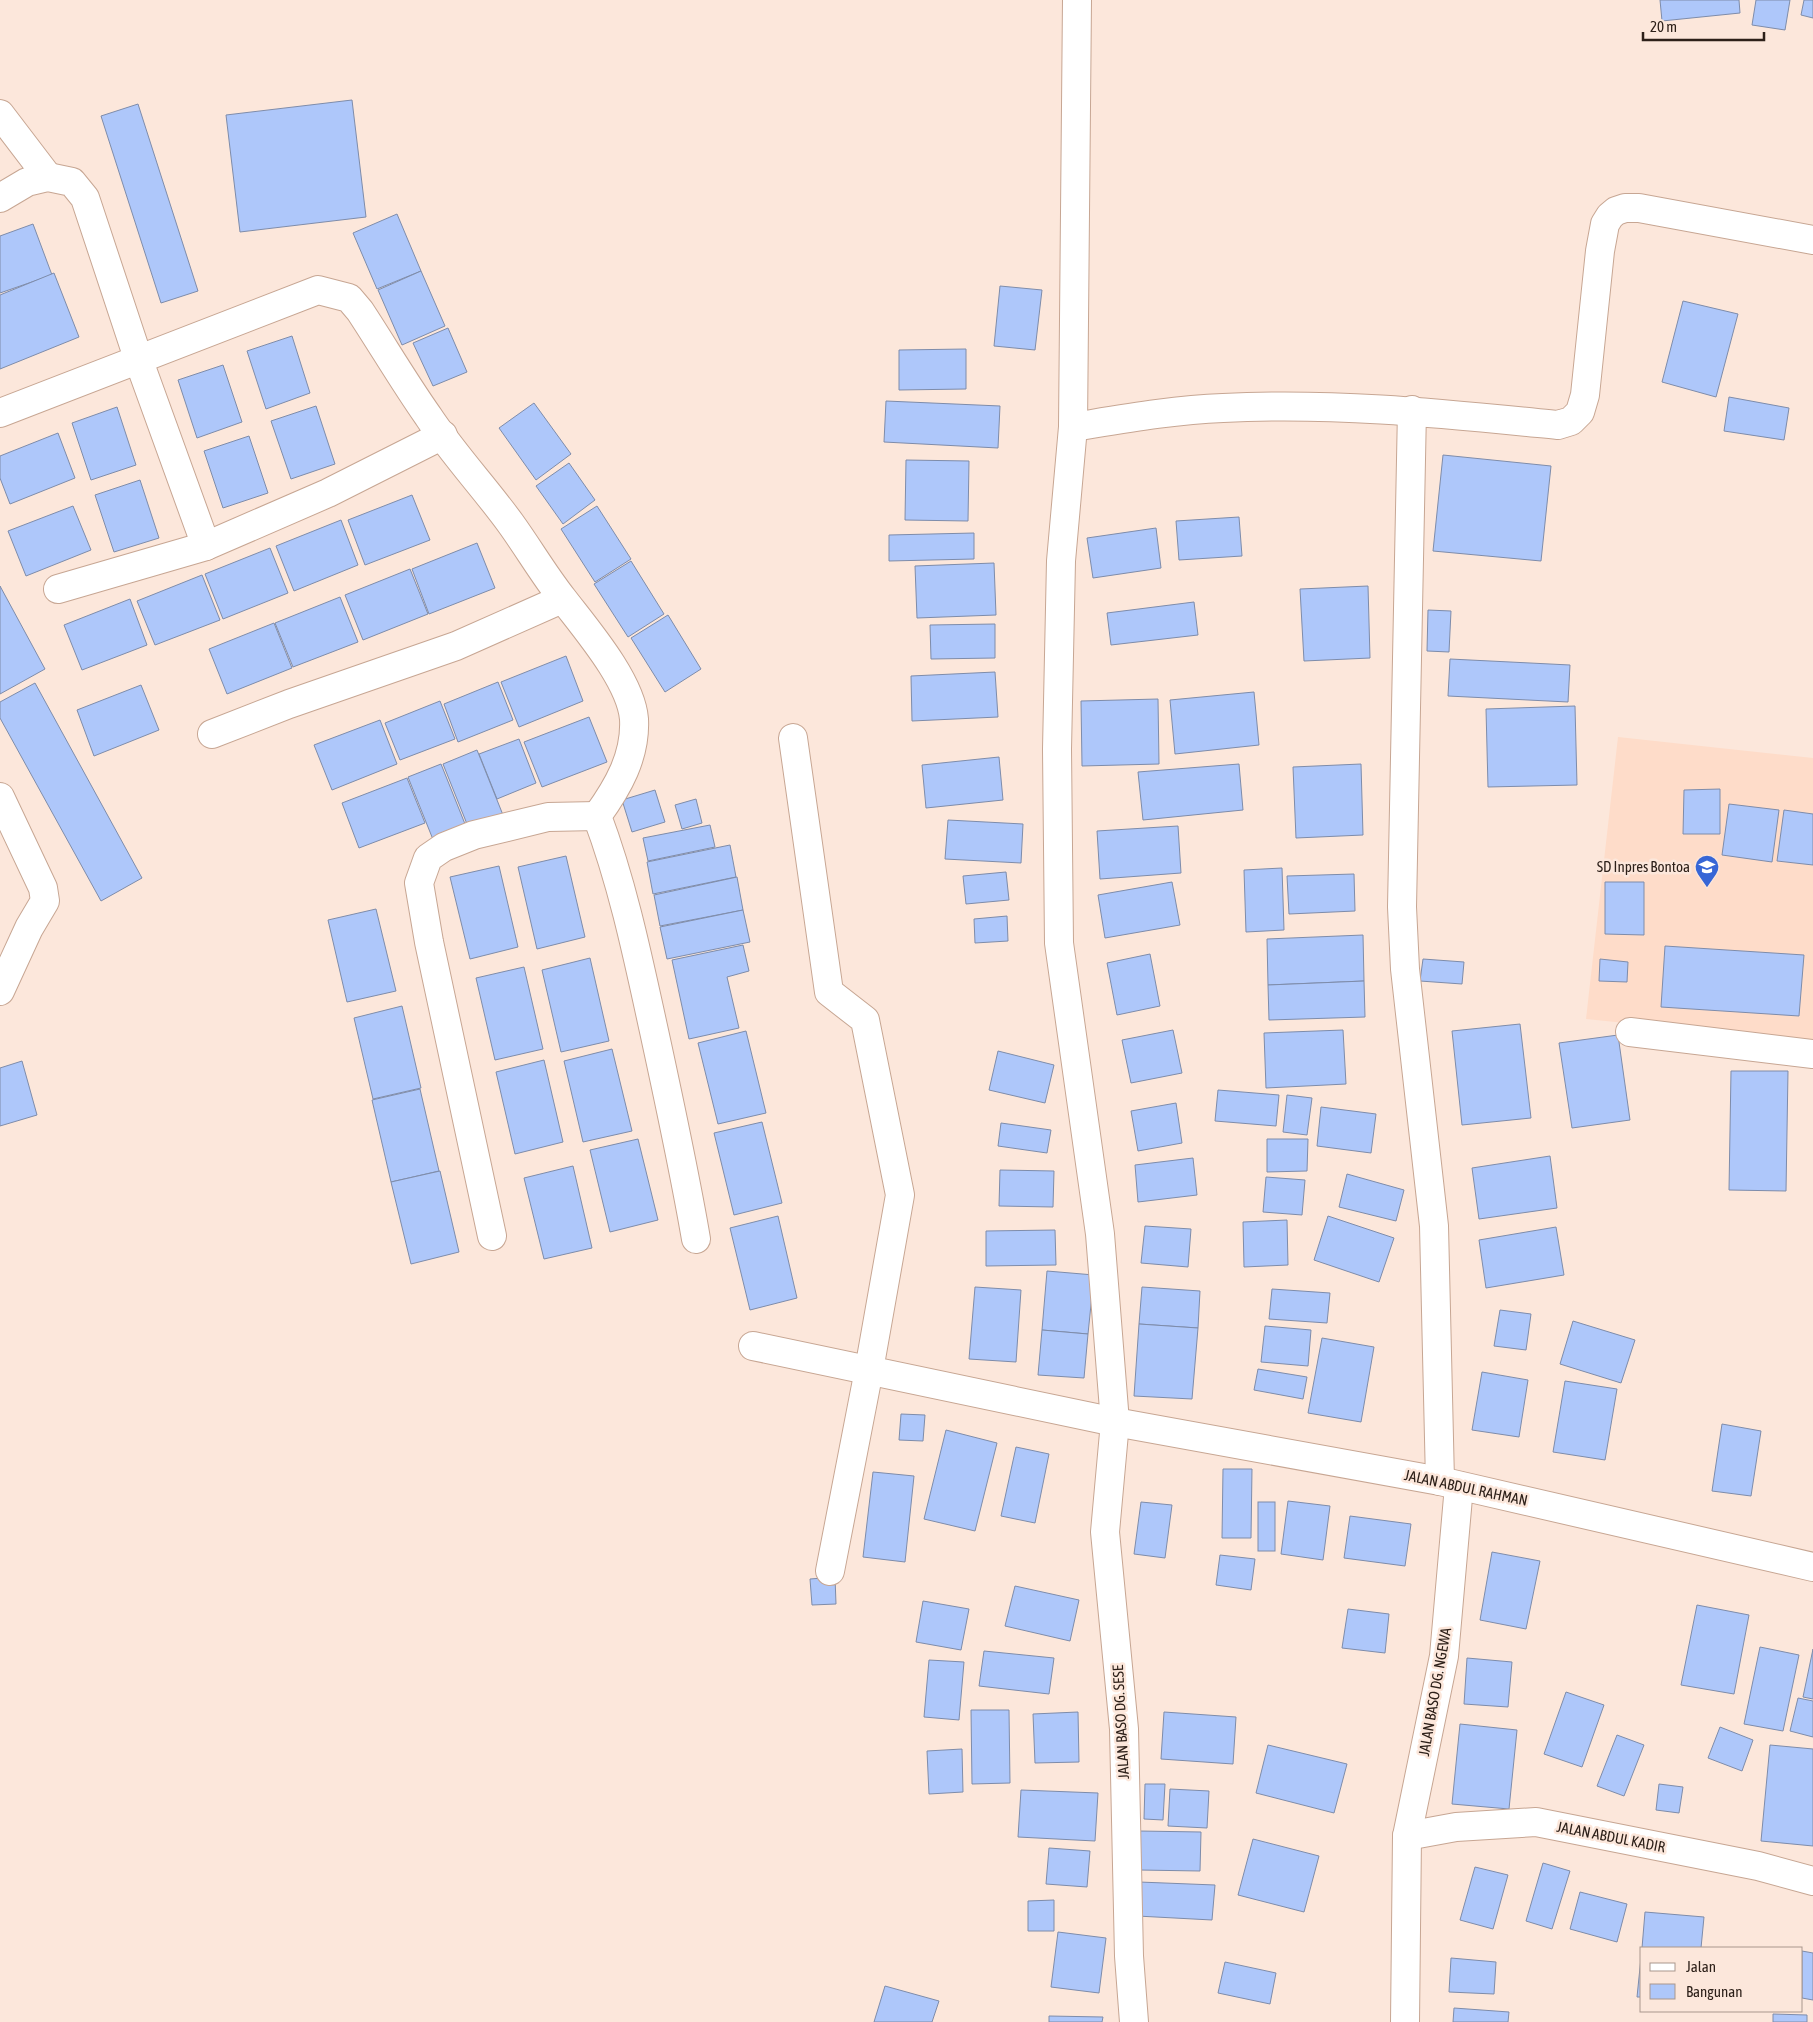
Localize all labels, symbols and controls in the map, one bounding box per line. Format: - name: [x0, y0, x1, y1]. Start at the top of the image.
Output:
- scale bar: [1643, 10, 1764, 42]
- text: 20 m: [1650, 18, 1677, 35]
- school or university icon: SD Inpres Bontoa: [1694, 854, 1720, 888]
- place label: SD Inpres Bontoa: [1597, 858, 1690, 875]
- street label: JALAN ABDUL RAHMAN: [1403, 1466, 1529, 1509]
- street label: JALAN BASO DG. NGEWA: [1415, 1626, 1454, 1757]
- street label: JALAN BASO DG. SESE: [1109, 1664, 1132, 1780]
- street label: JALAN ABDUL KADIR: [1555, 1818, 1667, 1855]
- legend: [1640, 1947, 1803, 2012]
- text: Jalan: [1686, 1958, 1716, 1975]
- text: Bangunan: [1686, 1983, 1743, 2000]

